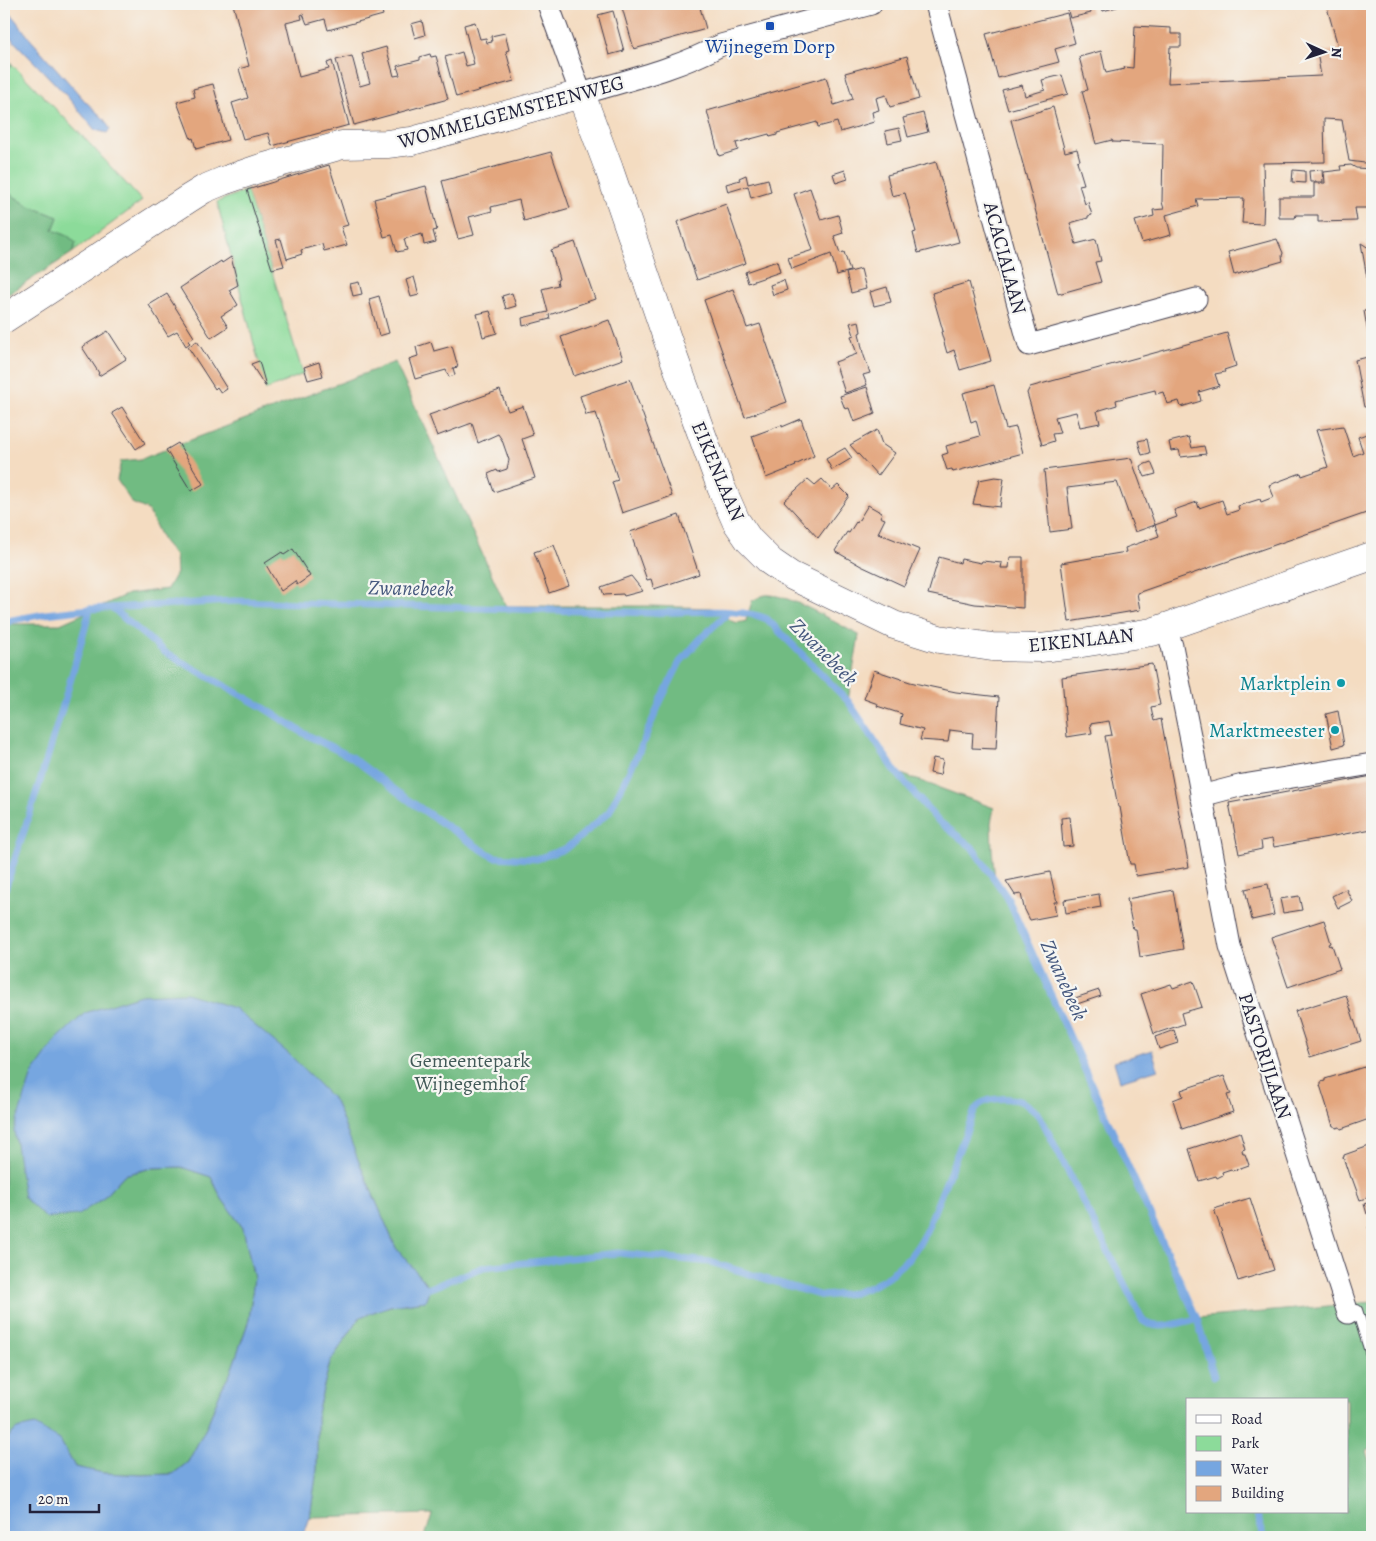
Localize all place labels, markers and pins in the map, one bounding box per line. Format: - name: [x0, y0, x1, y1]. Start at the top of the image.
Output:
- marker: Wijnegem Dorp: [764, 20, 776, 32]
- place label: Wijnegem Dorp: [704, 33, 835, 60]
- place label: Marktplein: [1240, 670, 1331, 697]
- marker: Marktplein: [1335, 677, 1347, 689]
- place label: Marktmeester: [1209, 717, 1325, 744]
- marker: Marktmeester: [1329, 724, 1341, 736]

